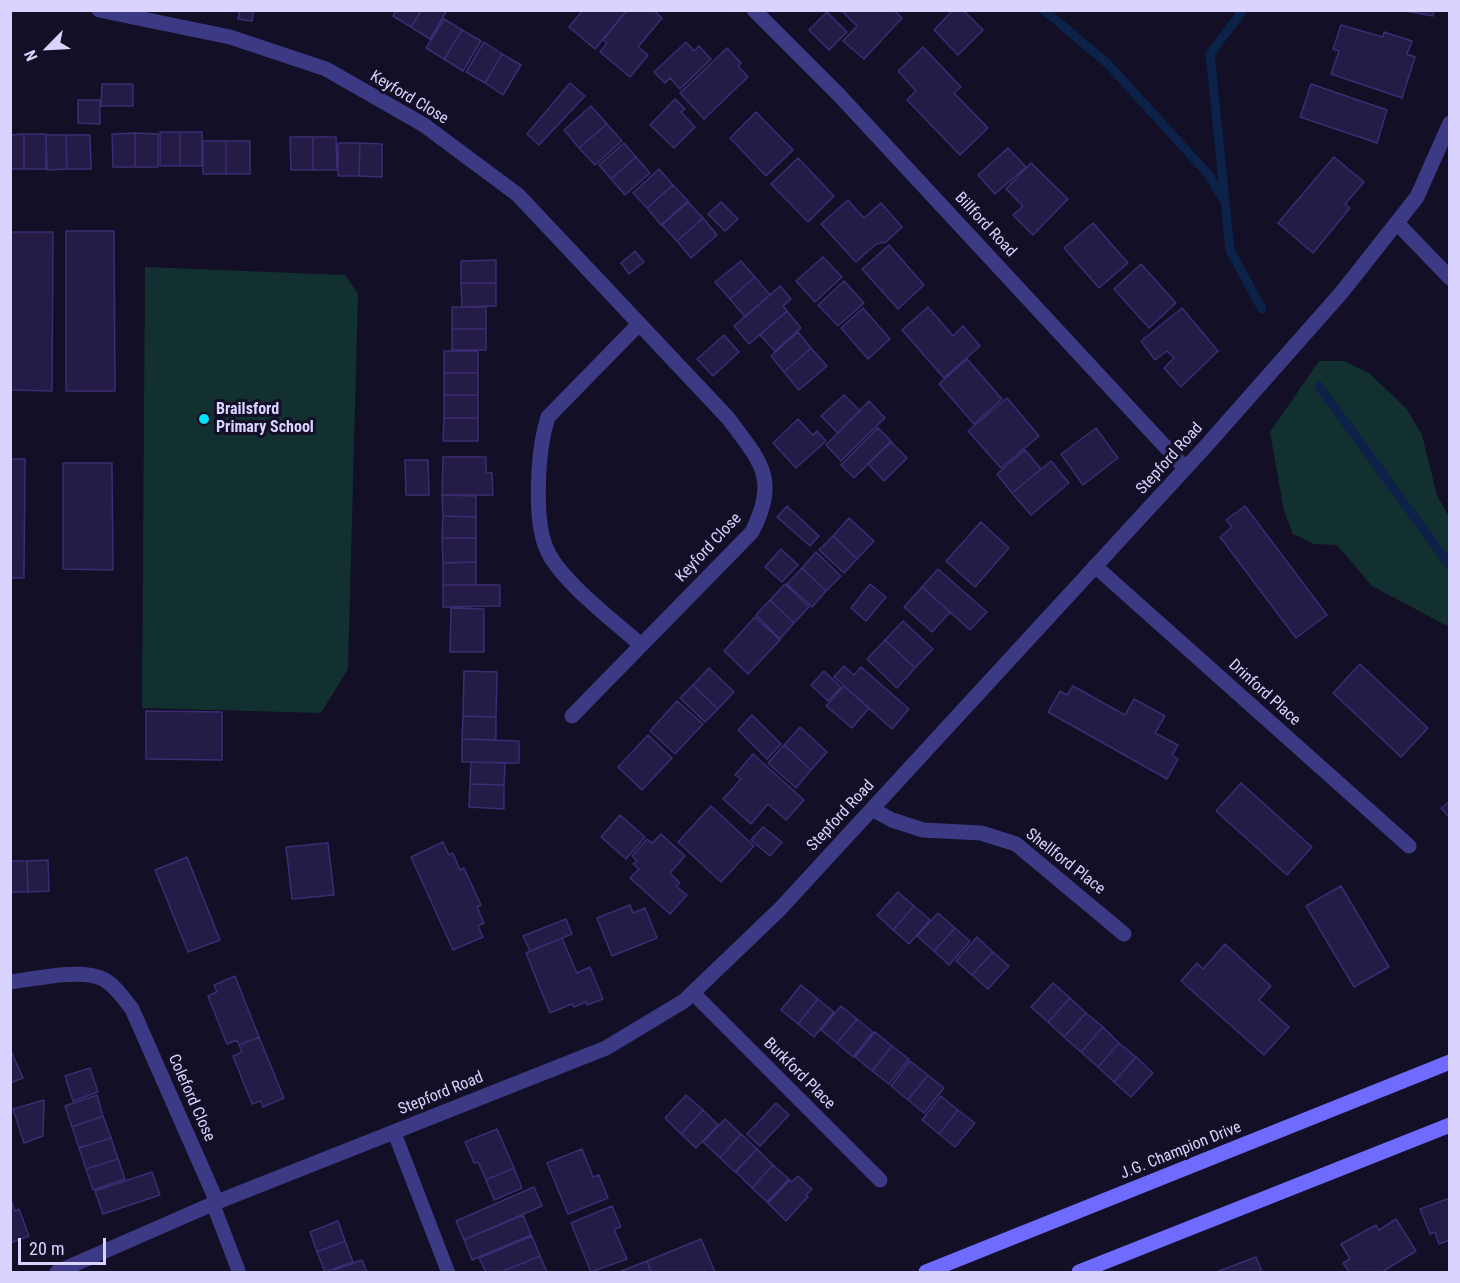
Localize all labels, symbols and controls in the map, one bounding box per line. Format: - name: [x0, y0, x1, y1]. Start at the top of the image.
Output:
- north arrow: [18, 18, 78, 78]
- text: N: [20, 47, 42, 64]
- street label: Keyford Close: [366, 67, 452, 129]
- street label: Billford Road: [950, 189, 1020, 261]
- place label: Brailsford Primary School: [216, 400, 314, 438]
- marker: Brailsford Primary School: [197, 412, 211, 426]
- street label: Stepford Road: [1133, 419, 1207, 499]
- street label: Keyford Close: [672, 509, 746, 587]
- street label: Drinford Place: [1224, 656, 1304, 730]
- street label: Stepford Road: [803, 777, 879, 855]
- street label: Shellford Place: [1022, 825, 1108, 899]
- street label: Burkford Place: [759, 1034, 839, 1114]
- street label: Coleford Close: [163, 1051, 219, 1145]
- street label: Stepford Road: [396, 1068, 486, 1120]
- street label: J.G. Champion Drive: [1118, 1118, 1244, 1184]
- scale bar: [21, 1226, 110, 1264]
- text: 20 m: [29, 1238, 64, 1259]

